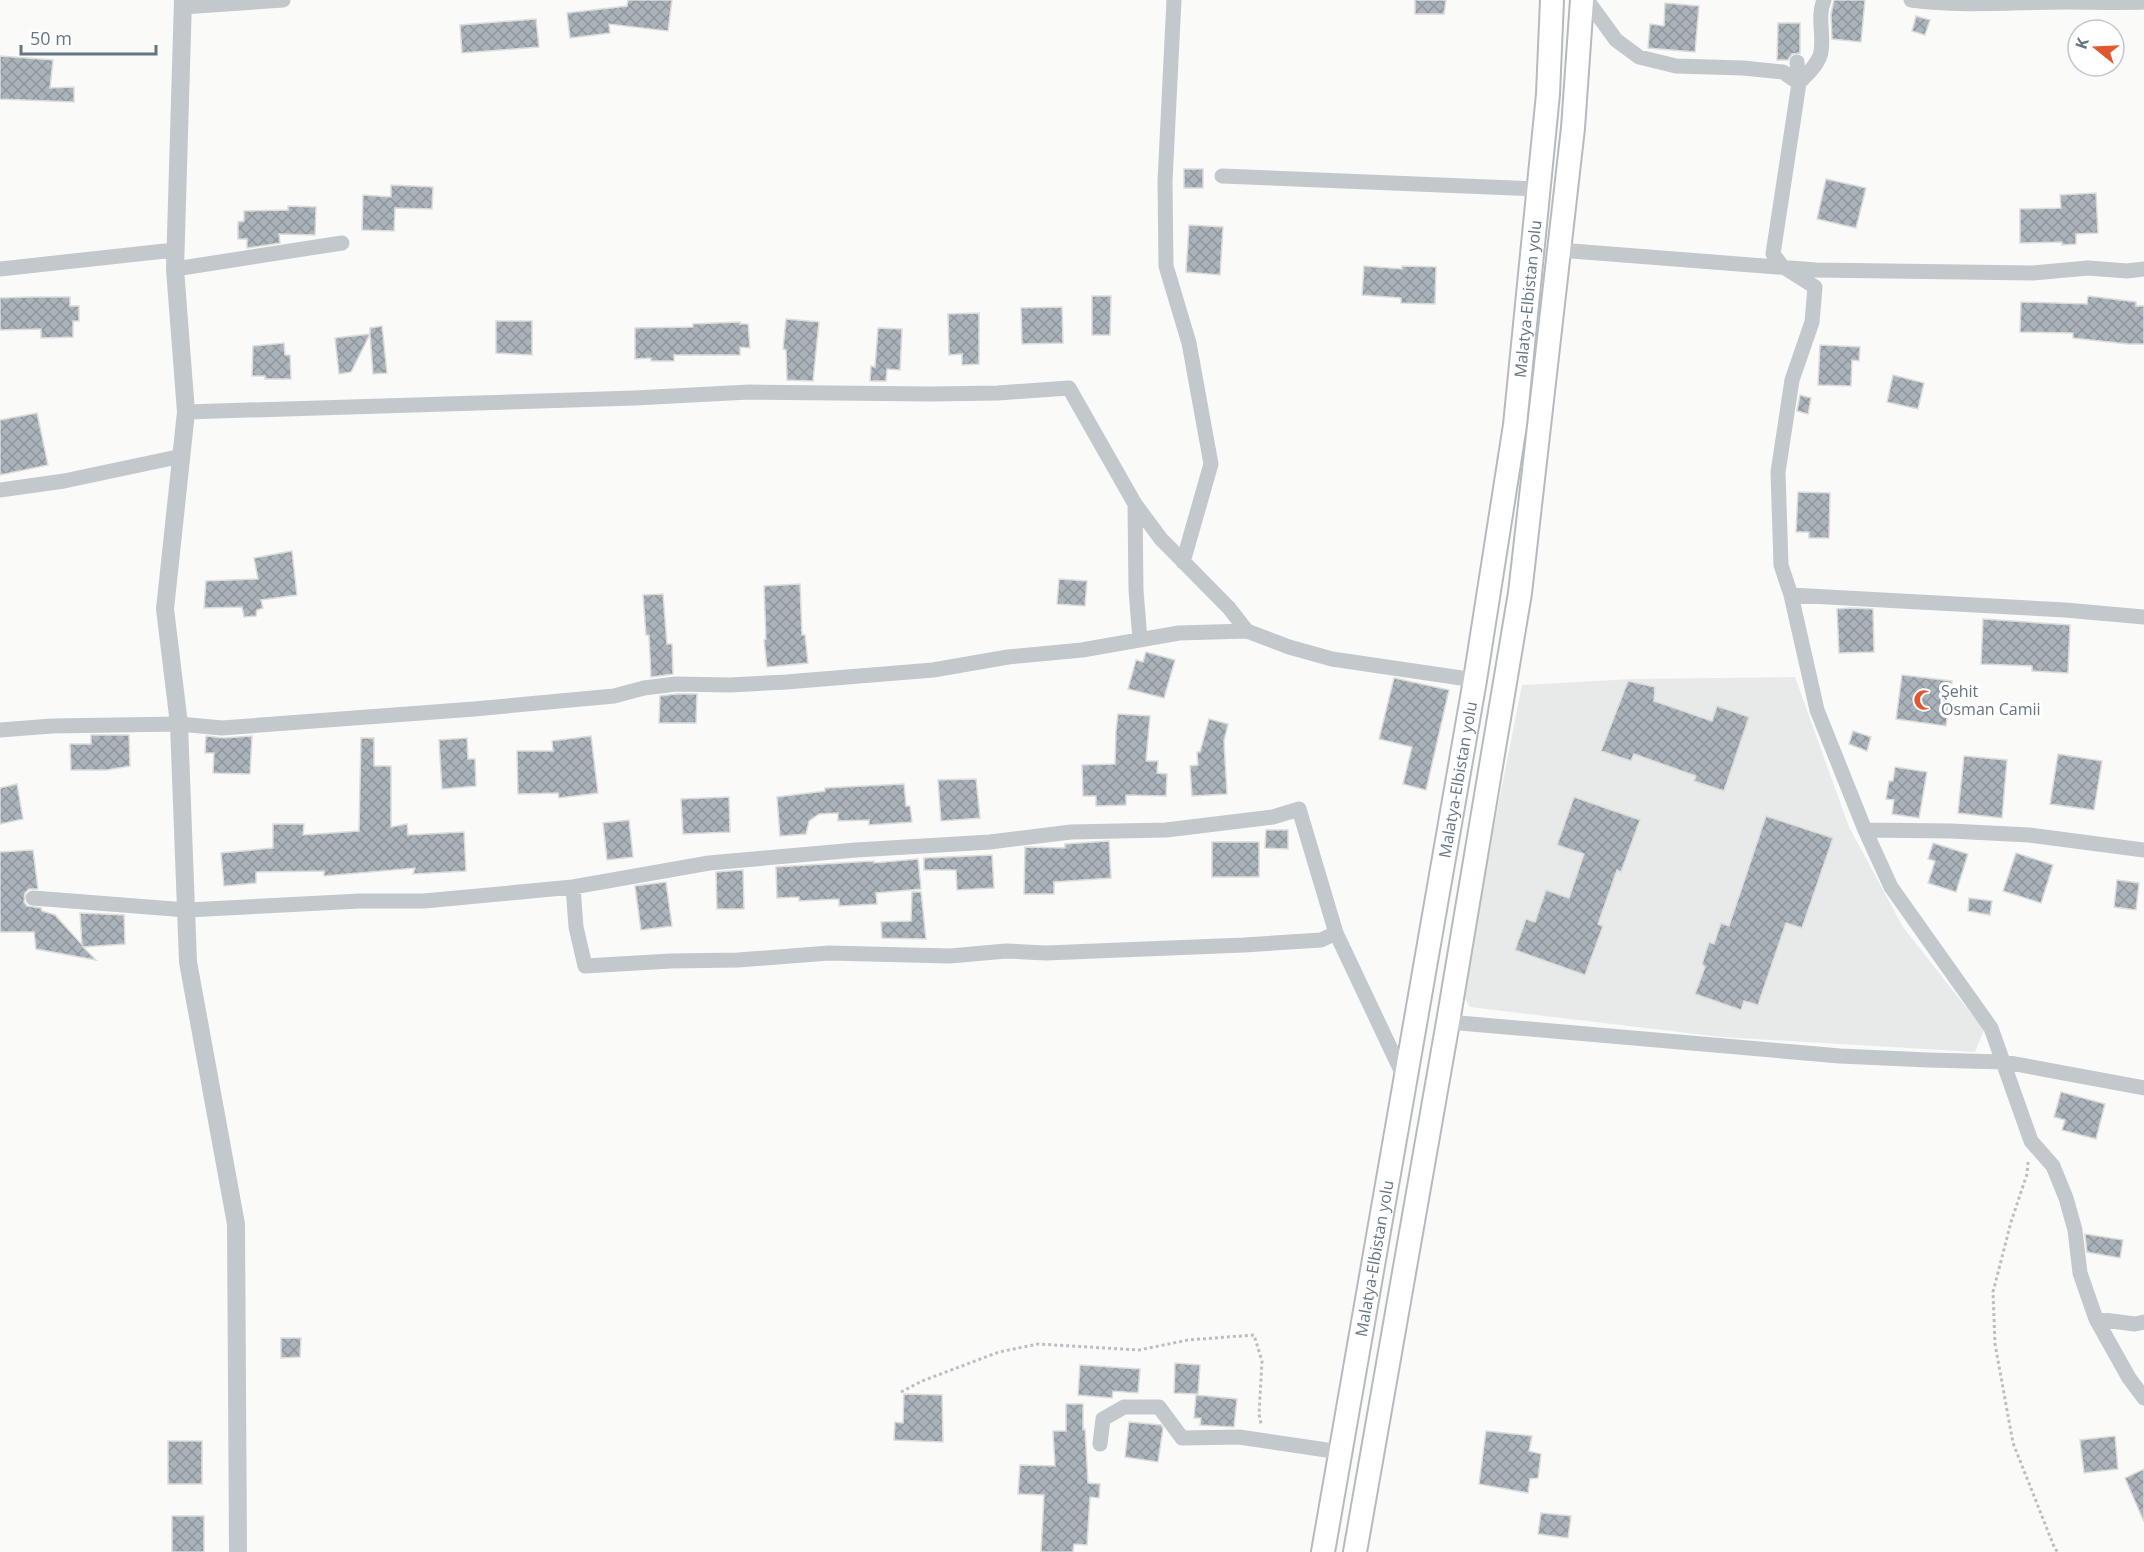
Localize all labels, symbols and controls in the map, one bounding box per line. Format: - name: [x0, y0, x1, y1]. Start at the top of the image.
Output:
- scale bar: [21, 18, 156, 56]
- north arrow: [2066, 18, 2126, 78]
- text: 50 m: [30, 26, 72, 50]
- text: K: [2070, 35, 2094, 52]
- street label: Malatya-Elbistan yolu: [1509, 219, 1546, 379]
- place label: Şehit Osman Camii: [1941, 680, 2041, 720]
- mosque icon: Şehit Osman Camii: [1912, 688, 1936, 712]
- street label: Malatya-Elbistan yolu: [1433, 700, 1482, 860]
- street label: Malatya-Elbistan yolu: [1350, 1178, 1399, 1338]

